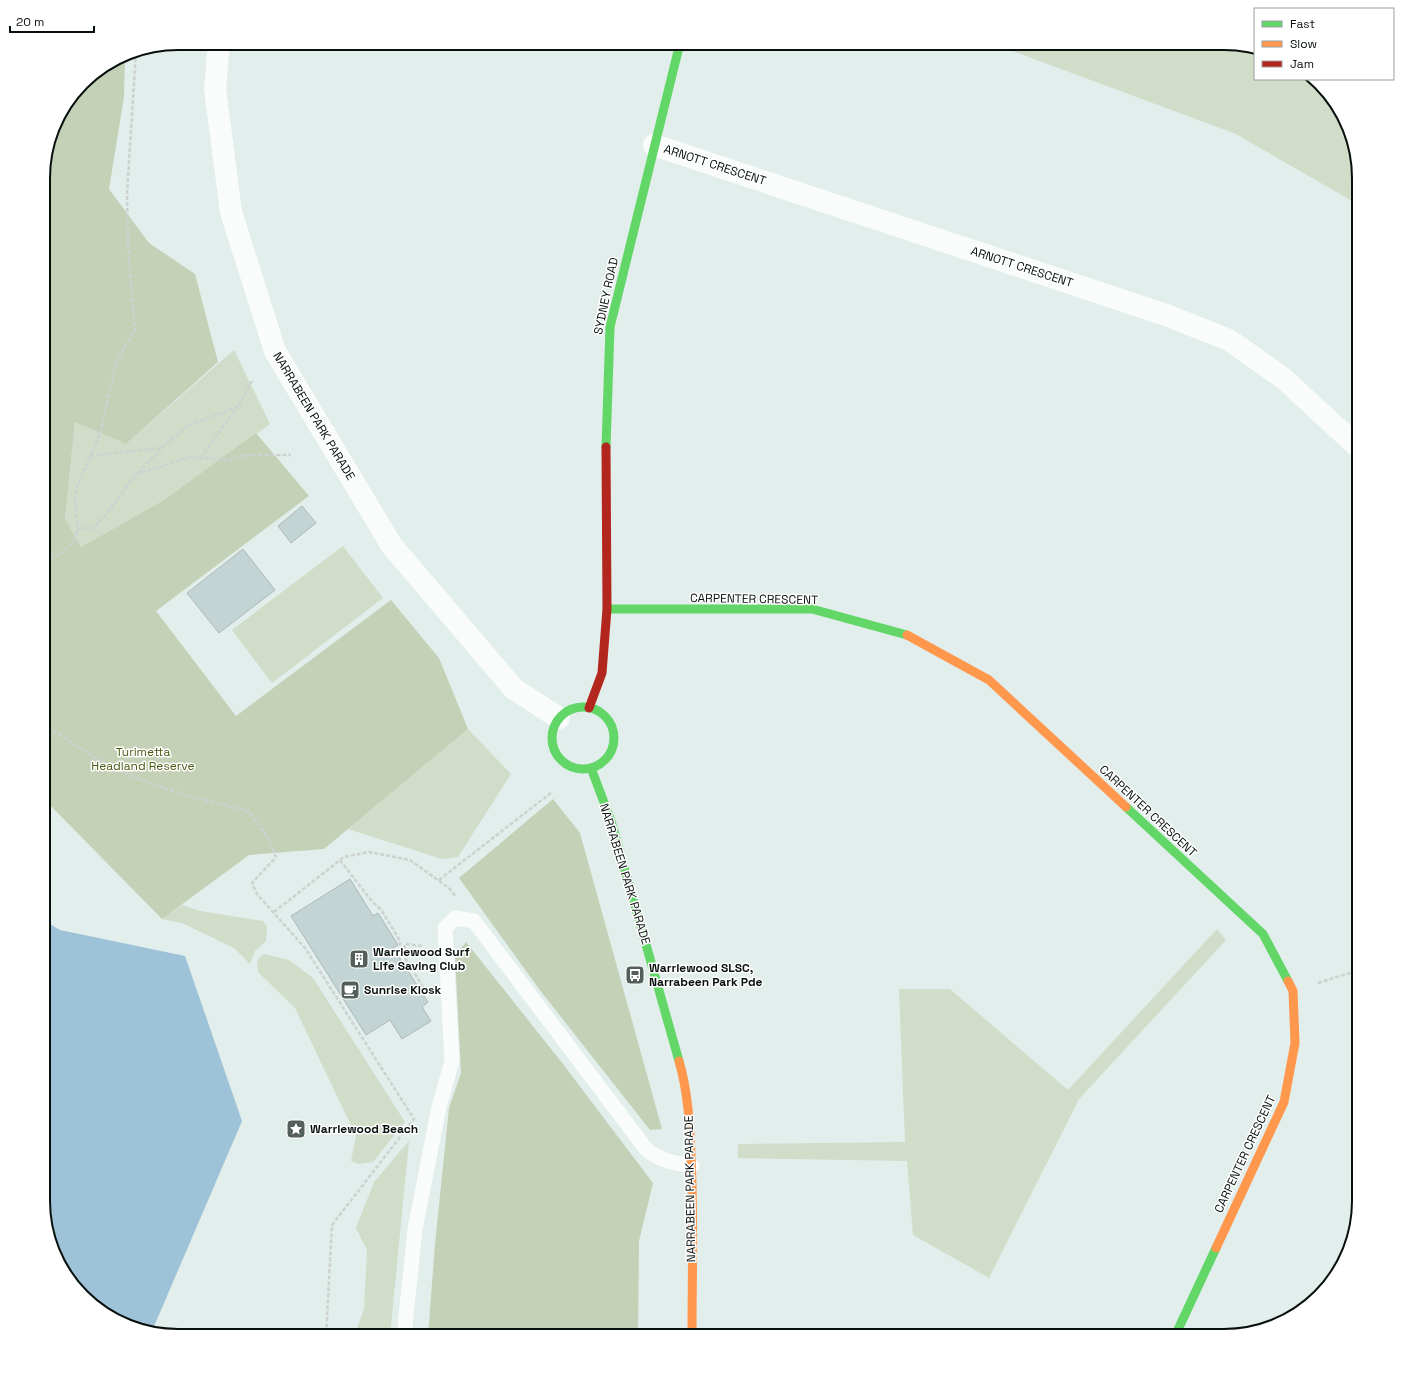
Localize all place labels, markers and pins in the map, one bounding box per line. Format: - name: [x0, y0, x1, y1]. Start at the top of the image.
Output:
- place label: Warriewood Surf Life Saving Club: [373, 944, 470, 974]
- building icon: Warriewood Surf Life Saving Club: [348, 948, 370, 970]
- place label: Warriewood SLSC, Narrabeen Park Pde: [649, 960, 763, 990]
- bus stop icon: Warriewood SLSC, Narrabeen Park Pde: [624, 964, 646, 986]
- cafe icon: Sunrise Kiosk: [339, 979, 361, 1001]
- place label: Sunrise Kiosk: [364, 982, 442, 998]
- place icon: Warriewood Beach: [285, 1118, 307, 1140]
- place label: Warriewood Beach: [310, 1121, 418, 1137]

